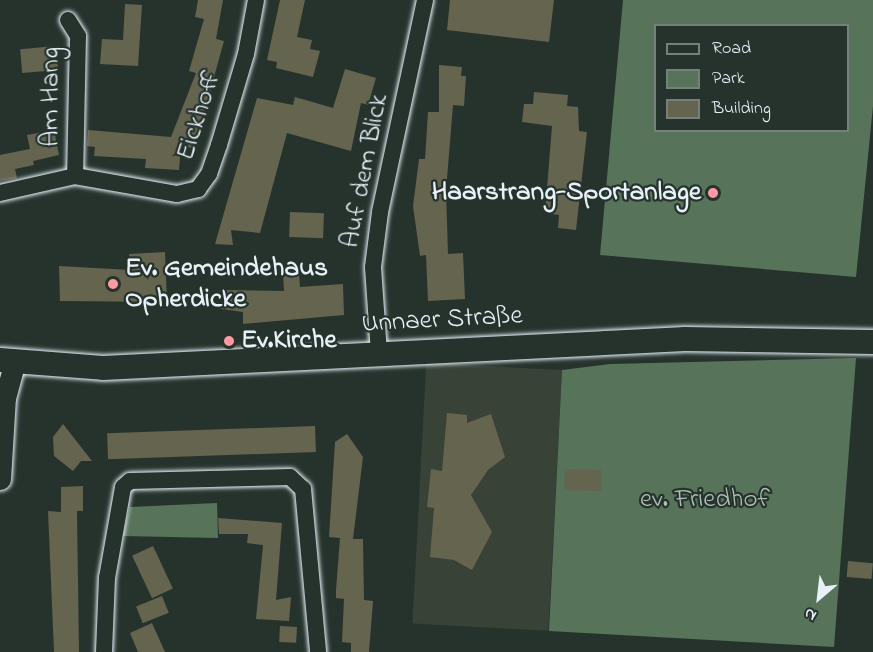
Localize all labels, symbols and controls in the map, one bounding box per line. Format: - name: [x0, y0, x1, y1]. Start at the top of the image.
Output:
- legend: [654, 24, 849, 132]
- text: Road: [712, 36, 751, 62]
- street label: Am Hang: [35, 47, 67, 147]
- text: Park: [712, 66, 745, 92]
- street label: Eickhoff: [169, 68, 229, 164]
- street label: Auf dem Blick: [334, 91, 396, 251]
- text: Building: [712, 96, 771, 122]
- place label: Haarstrang-Sportanlage: [432, 177, 701, 209]
- marker: Haarstrang-Sportanlage: [706, 186, 720, 200]
- place label: Ev. Gemeindehaus Opherdicke: [125, 252, 328, 315]
- marker: Ev. Gemeindehaus Opherdicke: [106, 277, 120, 291]
- street label: Unnaer Straße: [361, 300, 523, 340]
- place label: Ev.Kirche: [241, 325, 337, 357]
- marker: Ev.Kirche: [222, 334, 236, 348]
- park label: ev. Friedhof: [640, 484, 770, 516]
- north arrow: [789, 568, 849, 628]
- text: N: [800, 601, 821, 627]

